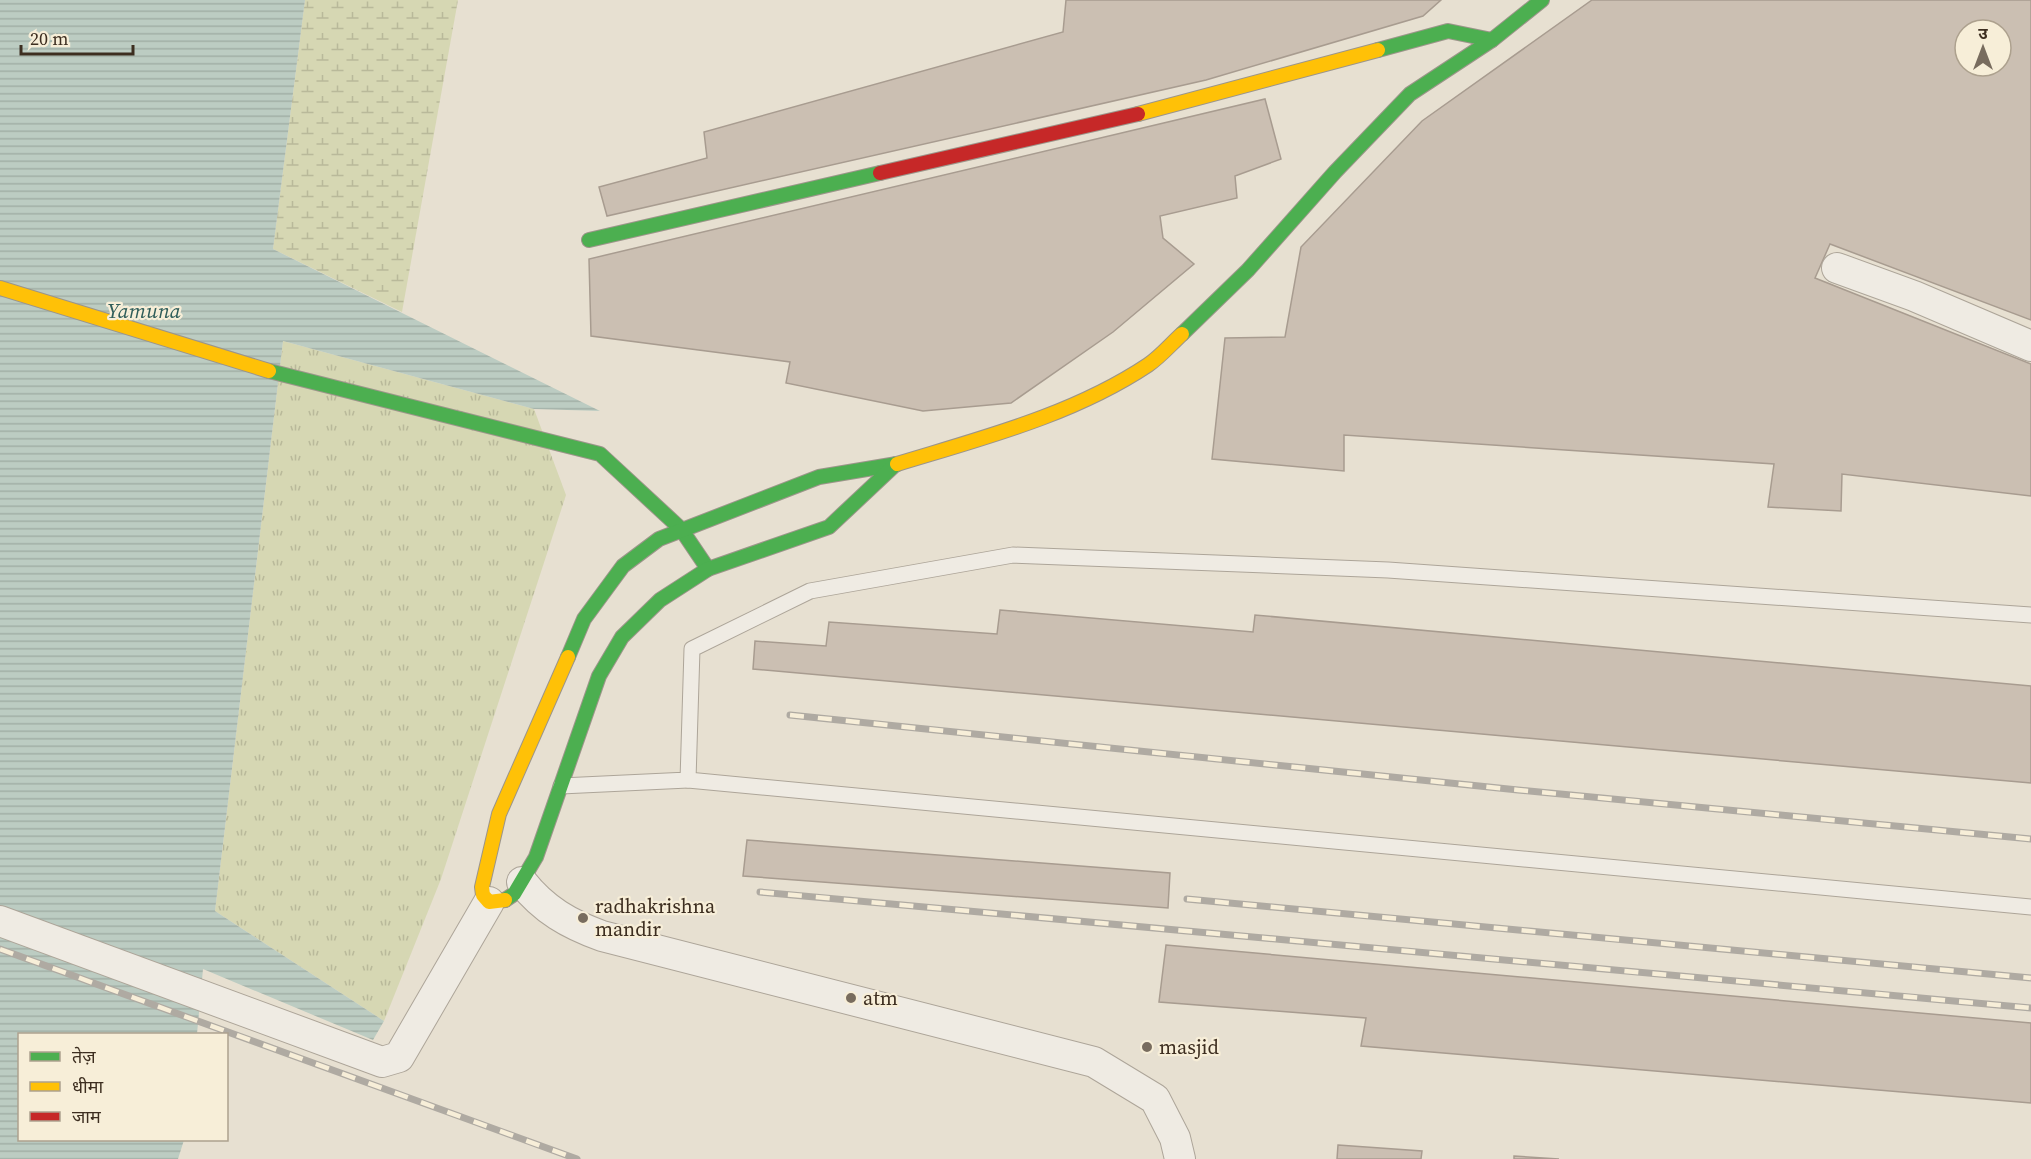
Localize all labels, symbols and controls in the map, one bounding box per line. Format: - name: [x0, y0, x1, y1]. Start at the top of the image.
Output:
- scale bar: [21, 18, 134, 56]
- north arrow: [1953, 18, 2013, 78]
- text: उ: [1978, 22, 1988, 44]
- text: 20 m: [30, 26, 68, 51]
- water label: Yamuna: [107, 296, 181, 325]
- place label: radhakrishna mandir: [595, 892, 716, 943]
- marker: radhakrishna mandir: [576, 911, 590, 925]
- place label: atm: [863, 984, 898, 1012]
- marker: atm: [844, 991, 858, 1005]
- legend: [18, 1033, 228, 1141]
- place label: masjid: [1159, 1033, 1219, 1061]
- marker: masjid: [1140, 1040, 1154, 1054]
- text: तेज़: [72, 1044, 96, 1069]
- text: धीमा: [72, 1074, 103, 1099]
- text: जाम: [72, 1104, 102, 1129]

